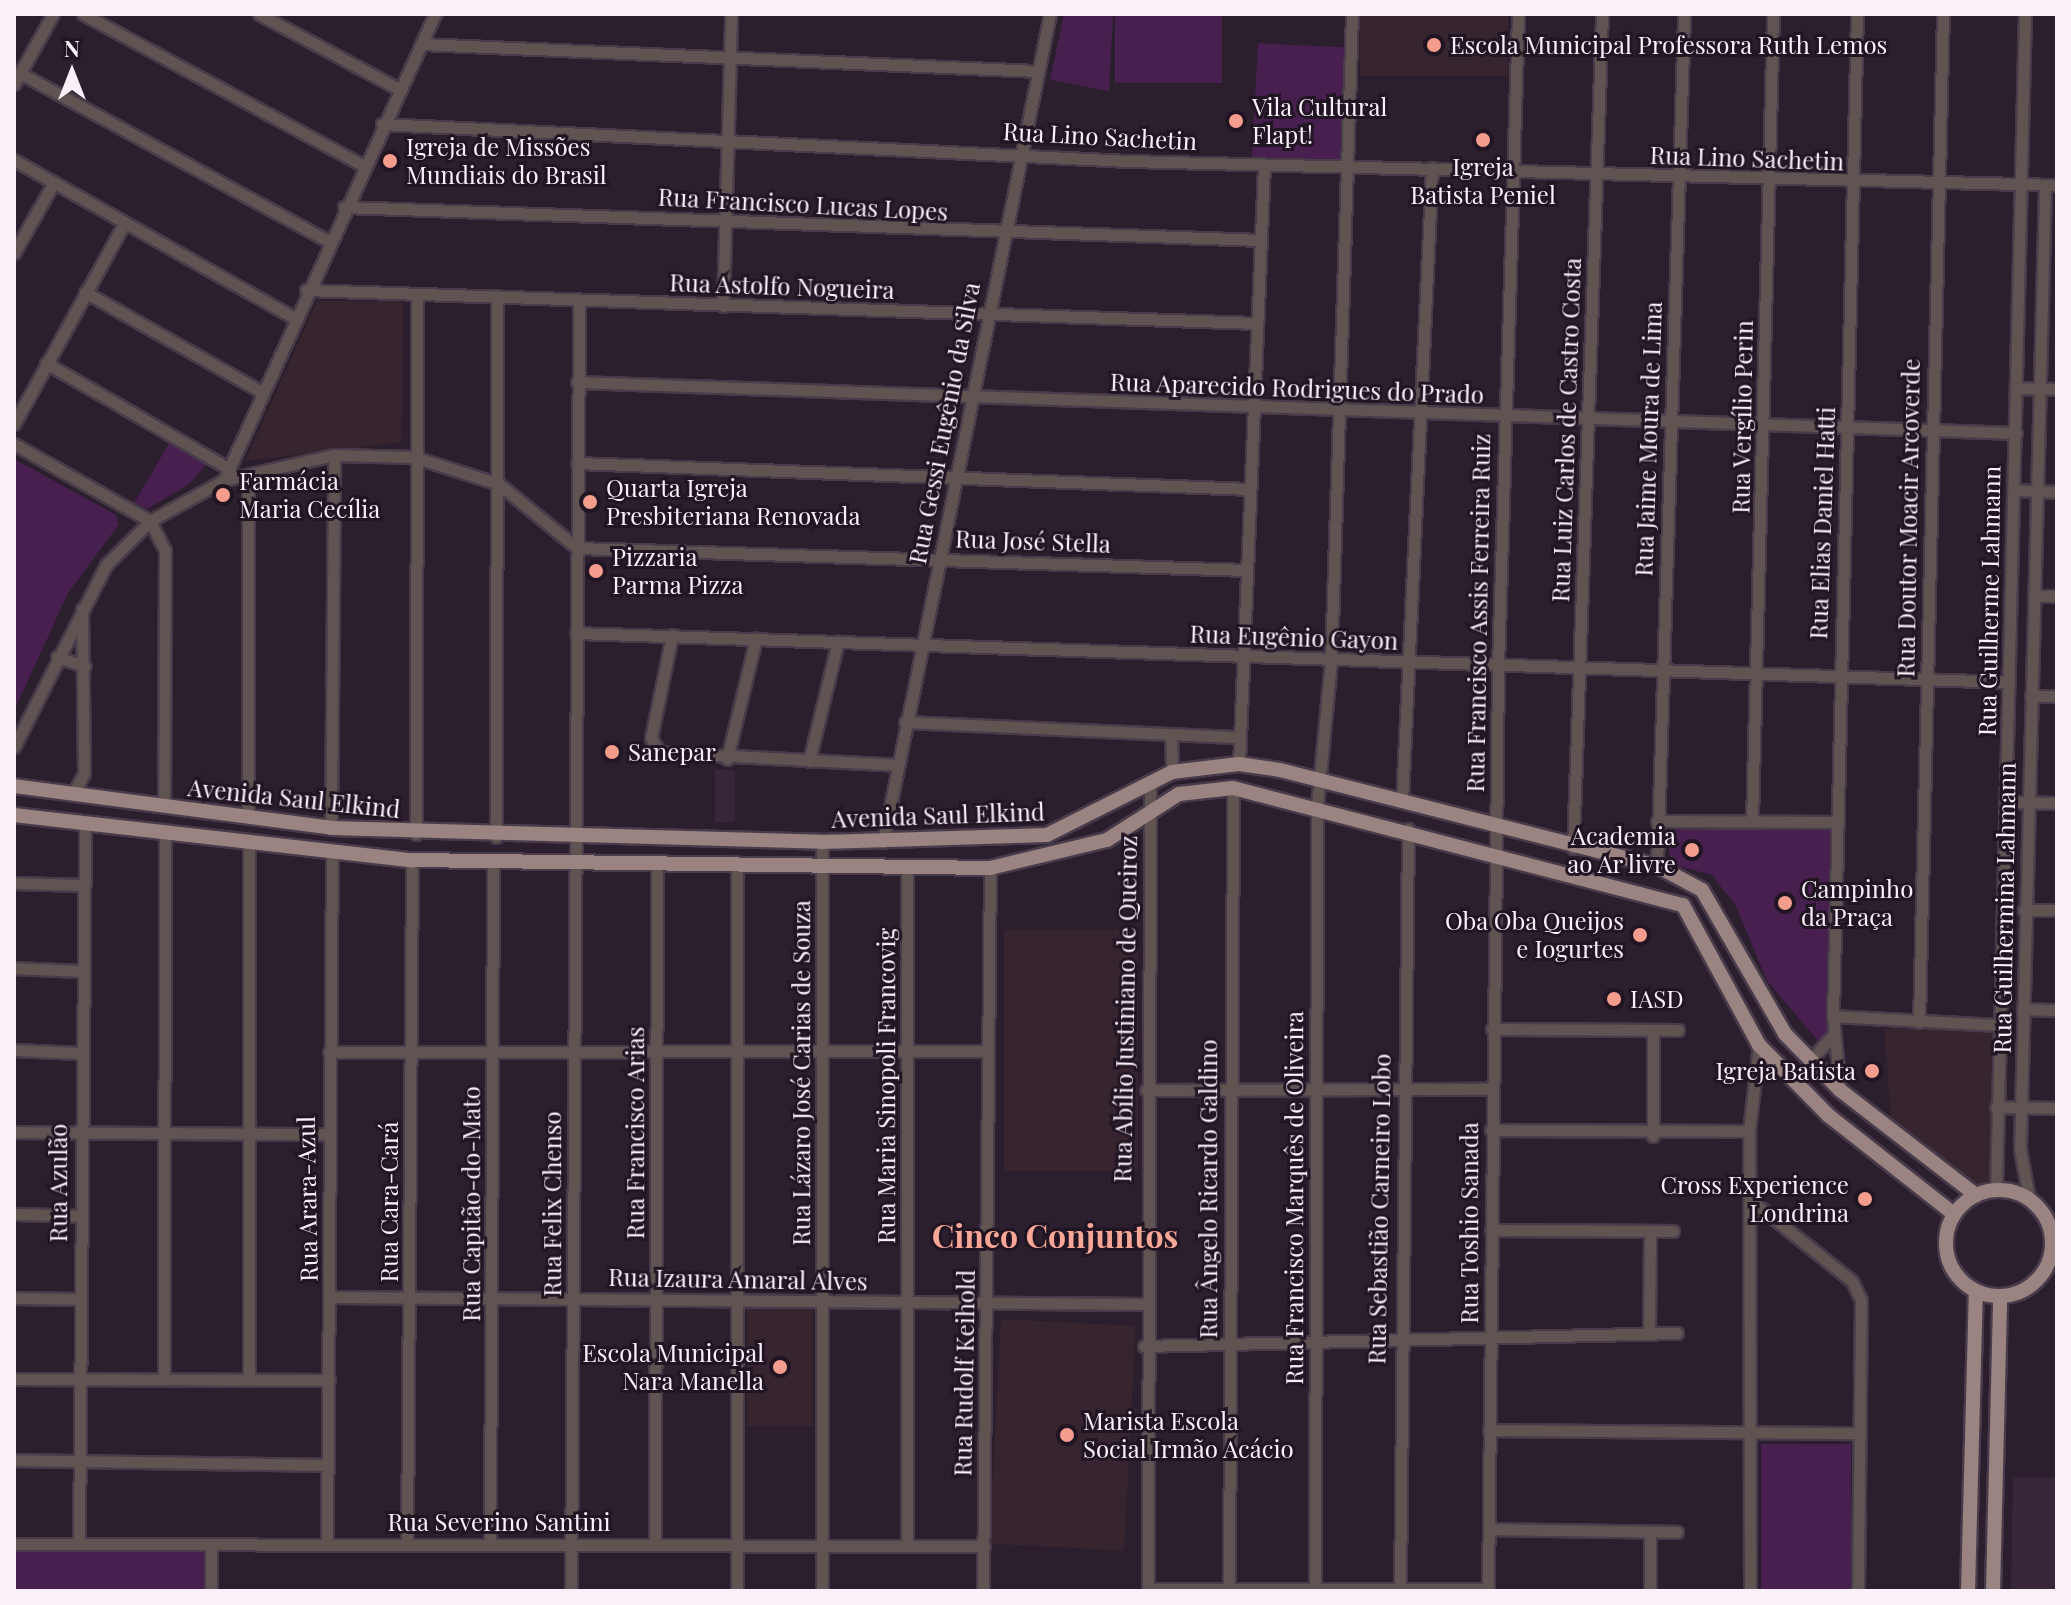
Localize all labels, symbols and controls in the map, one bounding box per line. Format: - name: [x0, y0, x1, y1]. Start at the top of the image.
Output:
- place label: Escola Municipal Professora Ruth Lemos: [1450, 31, 1888, 59]
- north arrow: [32, 32, 112, 112]
- text: N: [64, 33, 80, 63]
- marker: Escola Municipal Professora Ruth Lemos: [1425, 36, 1443, 54]
- place label: Vila Cultural Flapt!: [1252, 93, 1388, 149]
- marker: Vila Cultural Flapt!: [1227, 112, 1245, 130]
- street label: Rua Lino Sachetin: [1002, 117, 1198, 155]
- marker: Igreja Batista Peniel: [1474, 131, 1492, 149]
- place label: Igreja de Missões Mundiais do Brasil: [406, 133, 607, 189]
- street label: Rua Lino Sachetin: [1649, 140, 1845, 176]
- marker: Igreja de Missões Mundiais do Brasil: [381, 152, 399, 170]
- place label: Igreja Batista Peniel: [1410, 153, 1556, 209]
- street label: Rua Francisco Lucas Lopes: [657, 182, 949, 226]
- street label: Rua Luiz Carlos de Castro Costa: [1546, 257, 1586, 603]
- street label: Rua Astolfo Nogueira: [668, 268, 896, 304]
- street label: Rua Gessi Eugênio da Silva: [903, 279, 985, 567]
- street label: Rua Jaime Moura de Lima: [1629, 301, 1667, 577]
- street label: Rua Vergílio Perin: [1726, 319, 1758, 515]
- street label: Rua Doutor Moacir Arcoverde: [1891, 357, 1925, 679]
- street label: Rua Aparecido Rodrigues do Prado: [1109, 367, 1485, 409]
- street label: Rua Elias Daniel Hatti: [1804, 406, 1840, 640]
- street label: Rua Francisco Assis Ferreira Ruiz: [1460, 433, 1496, 793]
- street label: Rua Guilherme Lahmann: [1972, 465, 2006, 737]
- place label: Farmácia Maria Cecília: [239, 467, 381, 523]
- place label: Quarta Igreja Presbiteriana Renovada: [606, 474, 861, 530]
- marker: Farmácia Maria Cecília: [214, 486, 232, 504]
- marker: Quarta Igreja Presbiteriana Renovada: [581, 493, 599, 511]
- street label: Rua José Stella: [954, 524, 1112, 558]
- place label: Pizzaria Parma Pizza: [612, 543, 744, 599]
- marker: Pizzaria Parma Pizza: [587, 562, 605, 580]
- street label: Rua Eugênio Gayon: [1189, 619, 1399, 655]
- place label: Sanepar: [628, 738, 716, 766]
- marker: Sanepar: [603, 743, 621, 761]
- street label: Rua Guilhermina Lahmann: [1987, 762, 2021, 1054]
- street label: Avenida Saul Elkind: [186, 773, 402, 823]
- street label: Avenida Saul Elkind: [831, 797, 1045, 833]
- place label: Academia ao Ar livre: [1565, 822, 1676, 878]
- street label: Rua Abílio Justiniano de Queiroz: [1108, 835, 1142, 1183]
- marker: Academia ao Ar livre: [1683, 841, 1701, 859]
- place label: Campinho da Praça: [1801, 875, 1913, 931]
- marker: Campinho da Praça: [1776, 894, 1794, 912]
- street label: Rua Lázaro José Carias de Souza: [787, 900, 815, 1246]
- place label: Oba Oba Queijos e Iogurtes: [1444, 907, 1624, 963]
- marker: Oba Oba Queijos e Iogurtes: [1631, 926, 1649, 944]
- street label: Rua Maria Sinopoli Francovig: [872, 928, 900, 1244]
- place label: IASD: [1630, 985, 1684, 1013]
- marker: IASD: [1605, 990, 1623, 1008]
- street label: Rua Francisco Marquês de Oliveira: [1280, 1011, 1308, 1385]
- street label: Rua Francisco Arias: [621, 1026, 649, 1240]
- street label: Rua Ângelo Ricardo Galdino: [1194, 1039, 1222, 1339]
- street label: Rua Sebastião Carneiro Lobo: [1362, 1053, 1396, 1365]
- place label: Igreja Batista: [1715, 1057, 1856, 1085]
- marker: Igreja Batista: [1863, 1062, 1881, 1080]
- street label: Rua Capitão-do-Mato: [457, 1086, 485, 1322]
- street label: Rua Felix Chenso: [538, 1111, 566, 1297]
- street label: Rua Arara-Azul: [291, 1115, 323, 1283]
- street label: Rua Cara-Cará: [375, 1121, 403, 1283]
- street label: Rua Toshio Sanada: [1455, 1122, 1483, 1324]
- street label: Rua Azulão: [44, 1123, 72, 1243]
- place label: Cross Experience Londrina: [1661, 1171, 1849, 1227]
- marker: Cross Experience Londrina: [1856, 1190, 1874, 1208]
- district label: Cinco Conjuntos: [932, 1216, 1178, 1254]
- street label: Rua Izaura Amaral Alves: [607, 1262, 869, 1296]
- street label: Rua Rudolf Keihold: [948, 1269, 980, 1477]
- place label: Escola Municipal Nara Manella: [582, 1339, 764, 1395]
- marker: Escola Municipal Nara Manella: [771, 1358, 789, 1376]
- place label: Marista Escola Social Irmão Acácio: [1083, 1407, 1294, 1463]
- marker: Marista Escola Social Irmão Acácio: [1058, 1426, 1076, 1444]
- street label: Rua Severino Santini: [387, 1508, 611, 1536]

